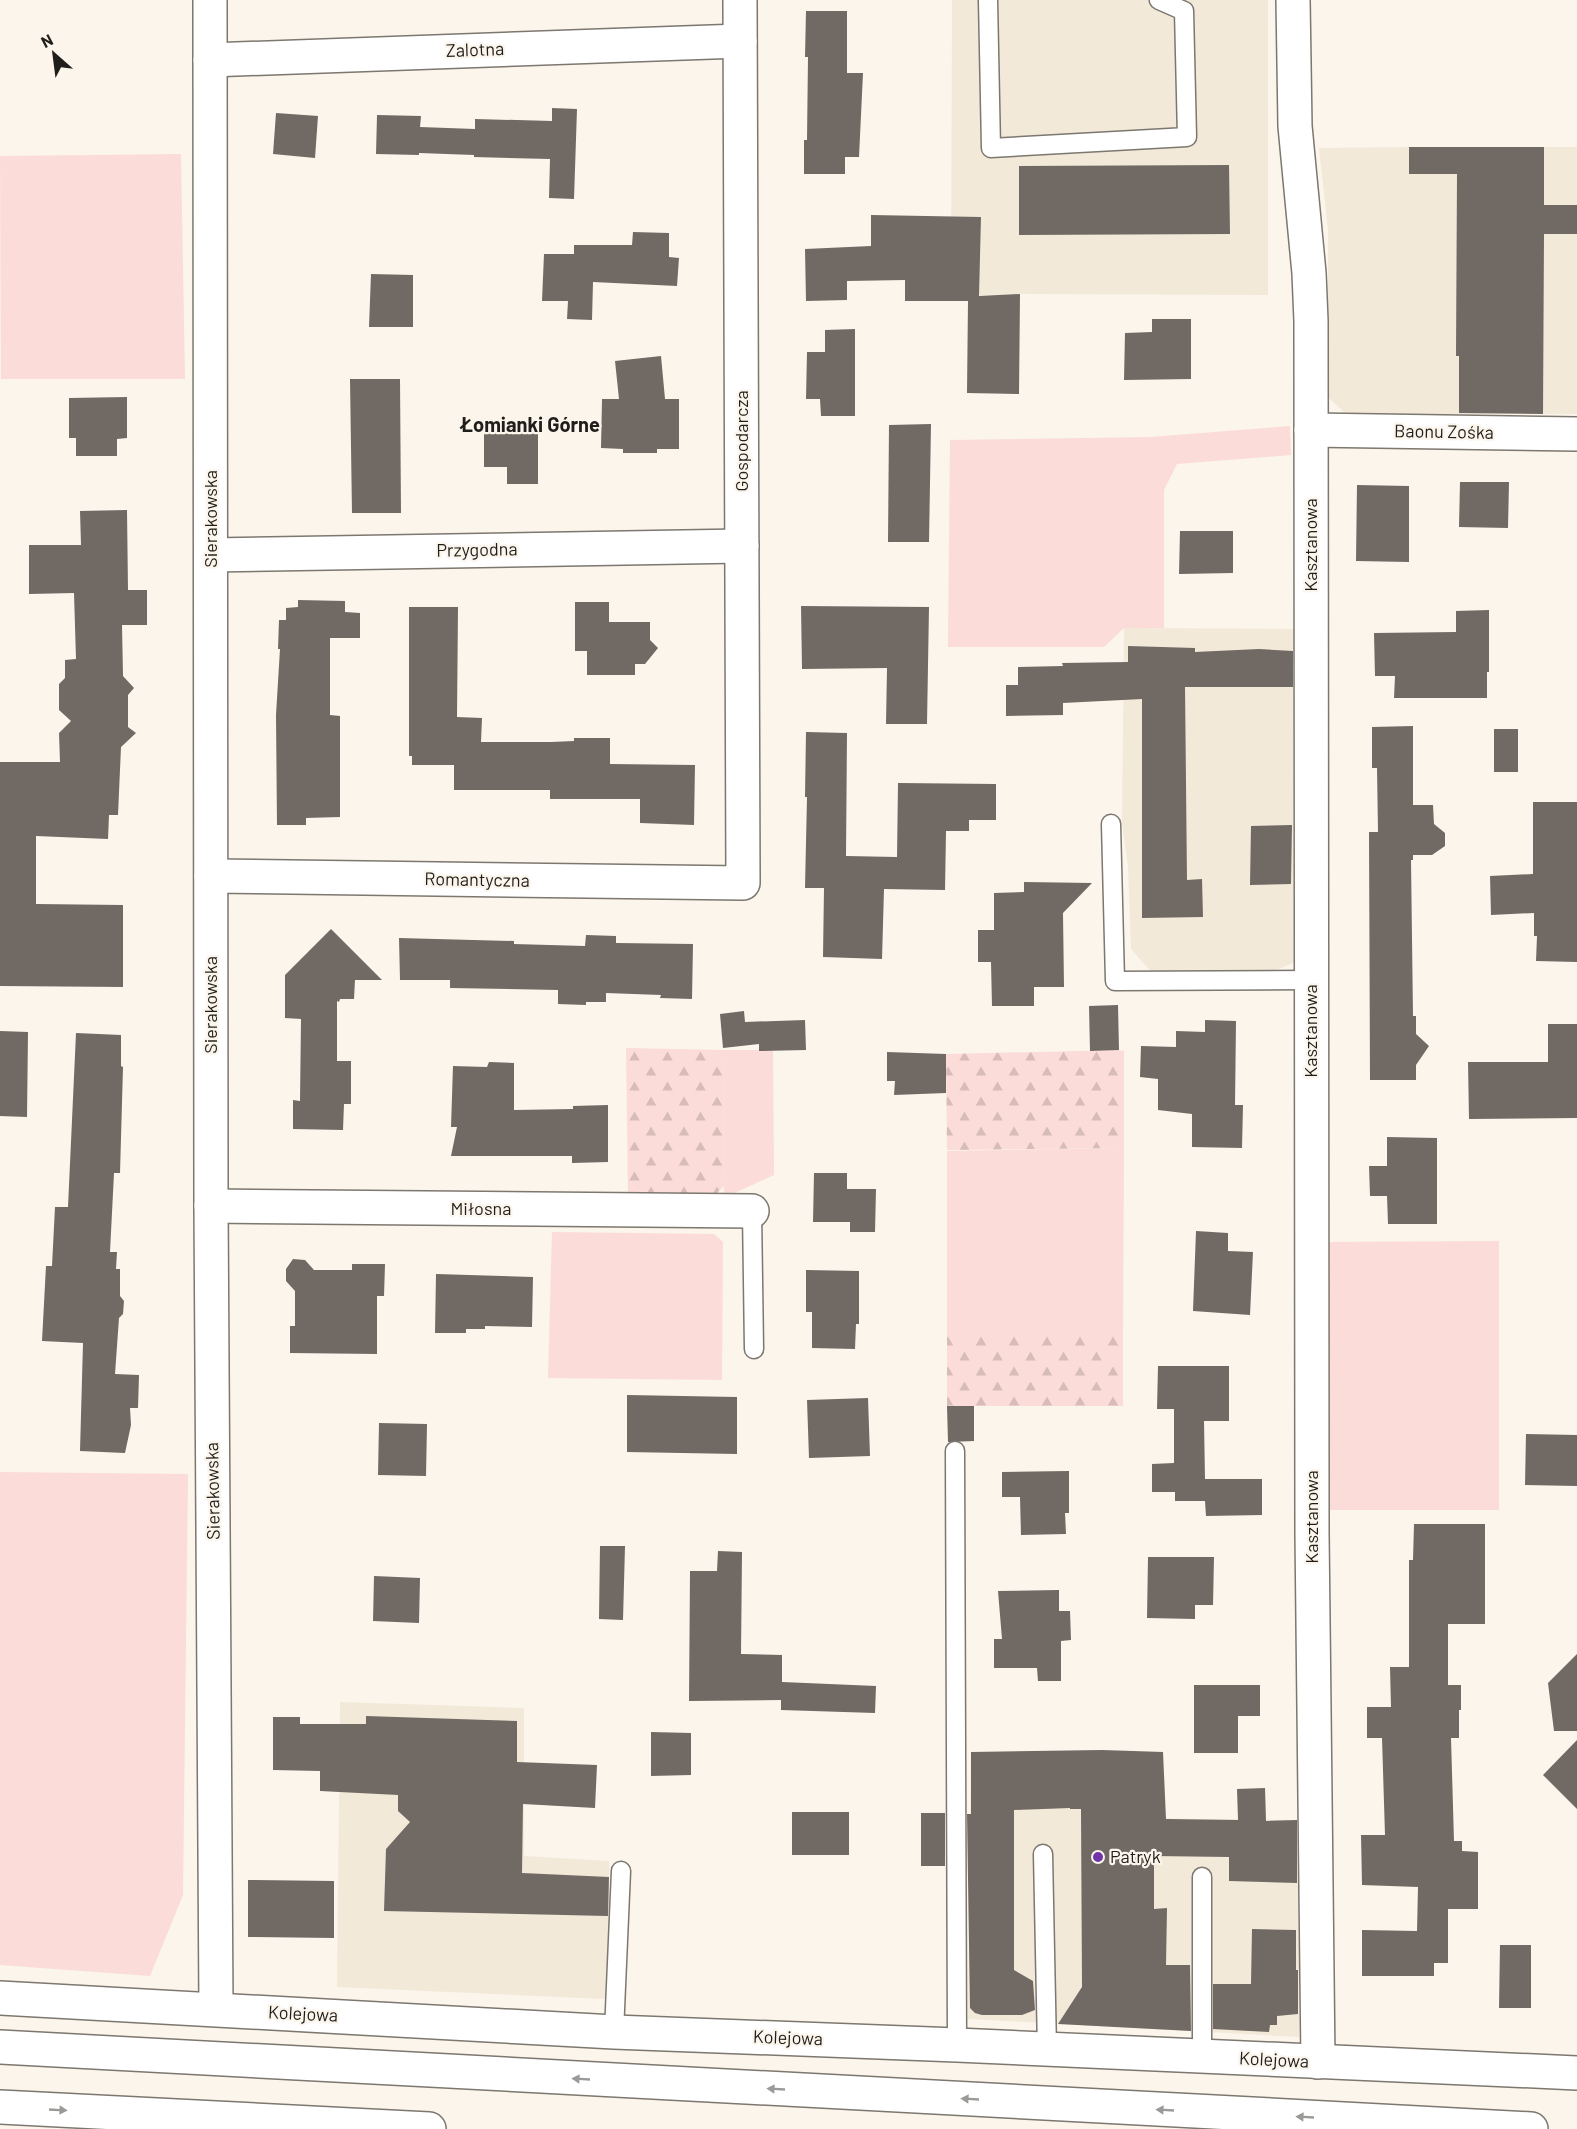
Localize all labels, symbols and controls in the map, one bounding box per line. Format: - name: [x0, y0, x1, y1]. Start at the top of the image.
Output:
- north arrow: [24, 24, 84, 84]
- text: N: [38, 29, 56, 51]
- street label: Zalotna: [445, 37, 505, 61]
- street label: Gospodarcza: [730, 390, 752, 492]
- district label: Łomianki Górne: [459, 412, 600, 436]
- street label: Baonu Zośka: [1394, 419, 1494, 443]
- street label: Sierakowska: [199, 470, 221, 568]
- street label: Kasztanowa: [1299, 498, 1321, 592]
- street label: Przygodna: [436, 537, 518, 561]
- street label: Romantyczna: [424, 867, 530, 891]
- street label: Sierakowska: [199, 956, 221, 1054]
- street label: Kasztanowa: [1299, 984, 1321, 1078]
- street label: Miłosna: [451, 1197, 511, 1219]
- street label: Sierakowska: [200, 1442, 224, 1540]
- street label: Kasztanowa: [1300, 1470, 1322, 1564]
- place label: Patryk: [1110, 1845, 1161, 1867]
- marker: Patryk: [1091, 1850, 1105, 1864]
- street label: Kolejowa: [267, 2000, 339, 2026]
- street label: Kolejowa: [753, 2025, 823, 2049]
- street label: Kolejowa: [1238, 2046, 1310, 2072]
- one-way arrow: [571, 2074, 590, 2083]
- one-way arrow: [766, 2085, 785, 2094]
- one-way arrow: [961, 2095, 980, 2104]
- one-way arrow: [49, 2105, 68, 2114]
- one-way arrow: [1155, 2105, 1174, 2114]
- one-way arrow: [1295, 2112, 1314, 2122]

